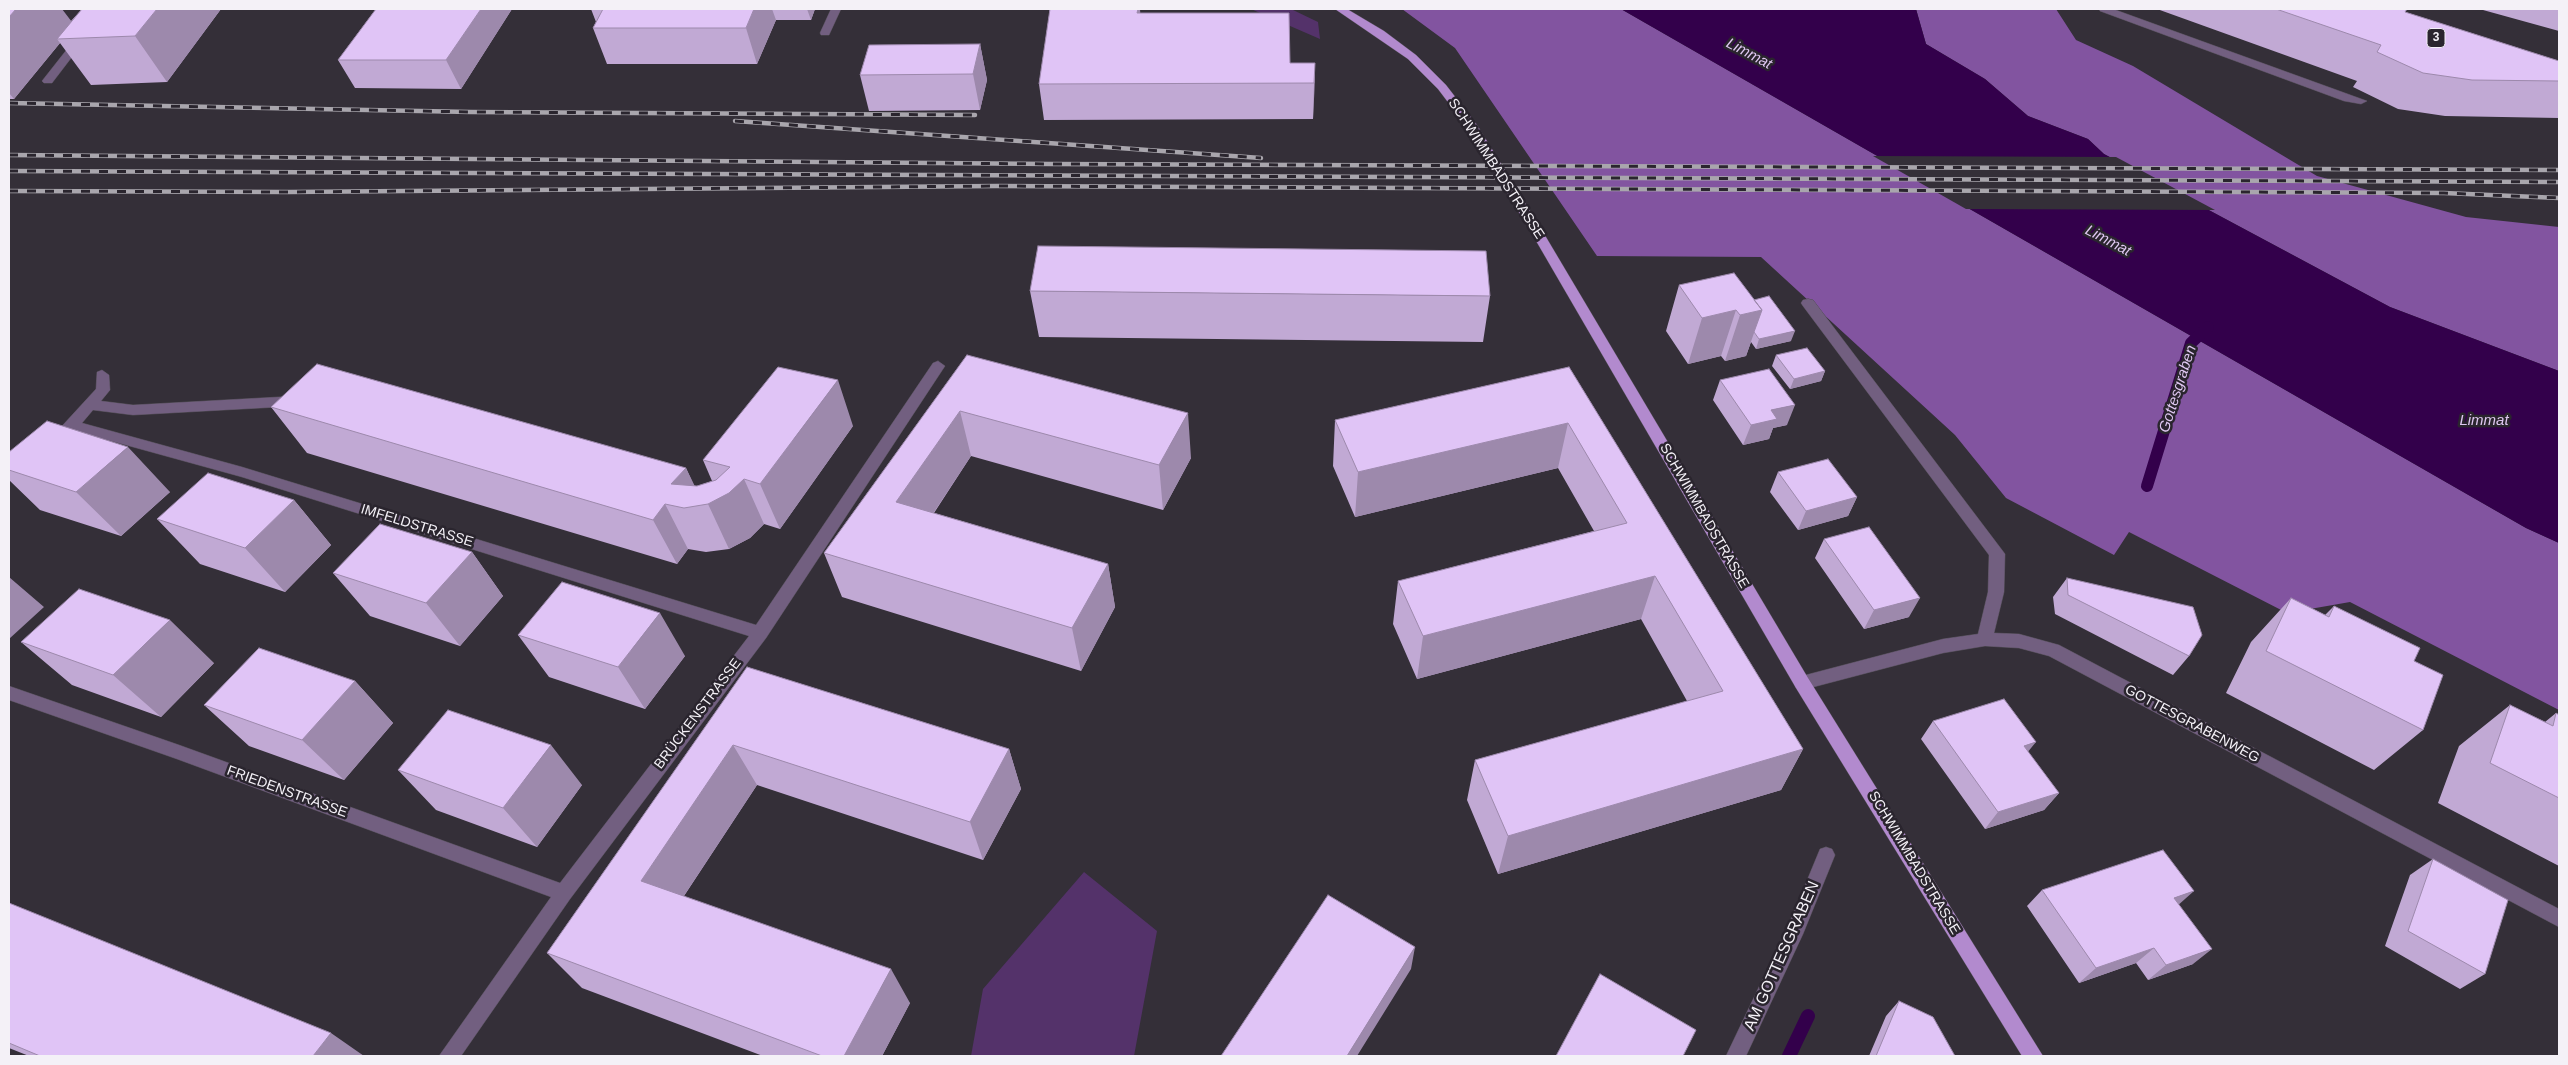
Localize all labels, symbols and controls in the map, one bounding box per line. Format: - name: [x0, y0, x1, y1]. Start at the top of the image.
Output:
- road number: 3: [2427, 28, 2445, 48]
- water label: Limmat: [1723, 35, 1775, 73]
- street label: SCHWIMMBADSTRASSE: [1444, 96, 1548, 242]
- water label: Limmat: [2082, 222, 2134, 260]
- water label: Gottesgraben: [2155, 343, 2201, 435]
- water label: Limmat: [2459, 412, 2509, 430]
- street label: SCHWIMMBADSTRASSE: [1656, 441, 1752, 591]
- street label: IMFELDSTRASSE: [359, 501, 475, 551]
- street label: BRÜCKENSTRASSE: [651, 656, 745, 772]
- street label: GOTTESGRABENWEG: [2122, 681, 2262, 767]
- street label: FRIEDENSTRASSE: [225, 762, 349, 822]
- street label: SCHWIMMBADSTRASSE: [1865, 788, 1963, 938]
- street label: AM GOTTESGRABEN: [1740, 878, 1824, 1034]

